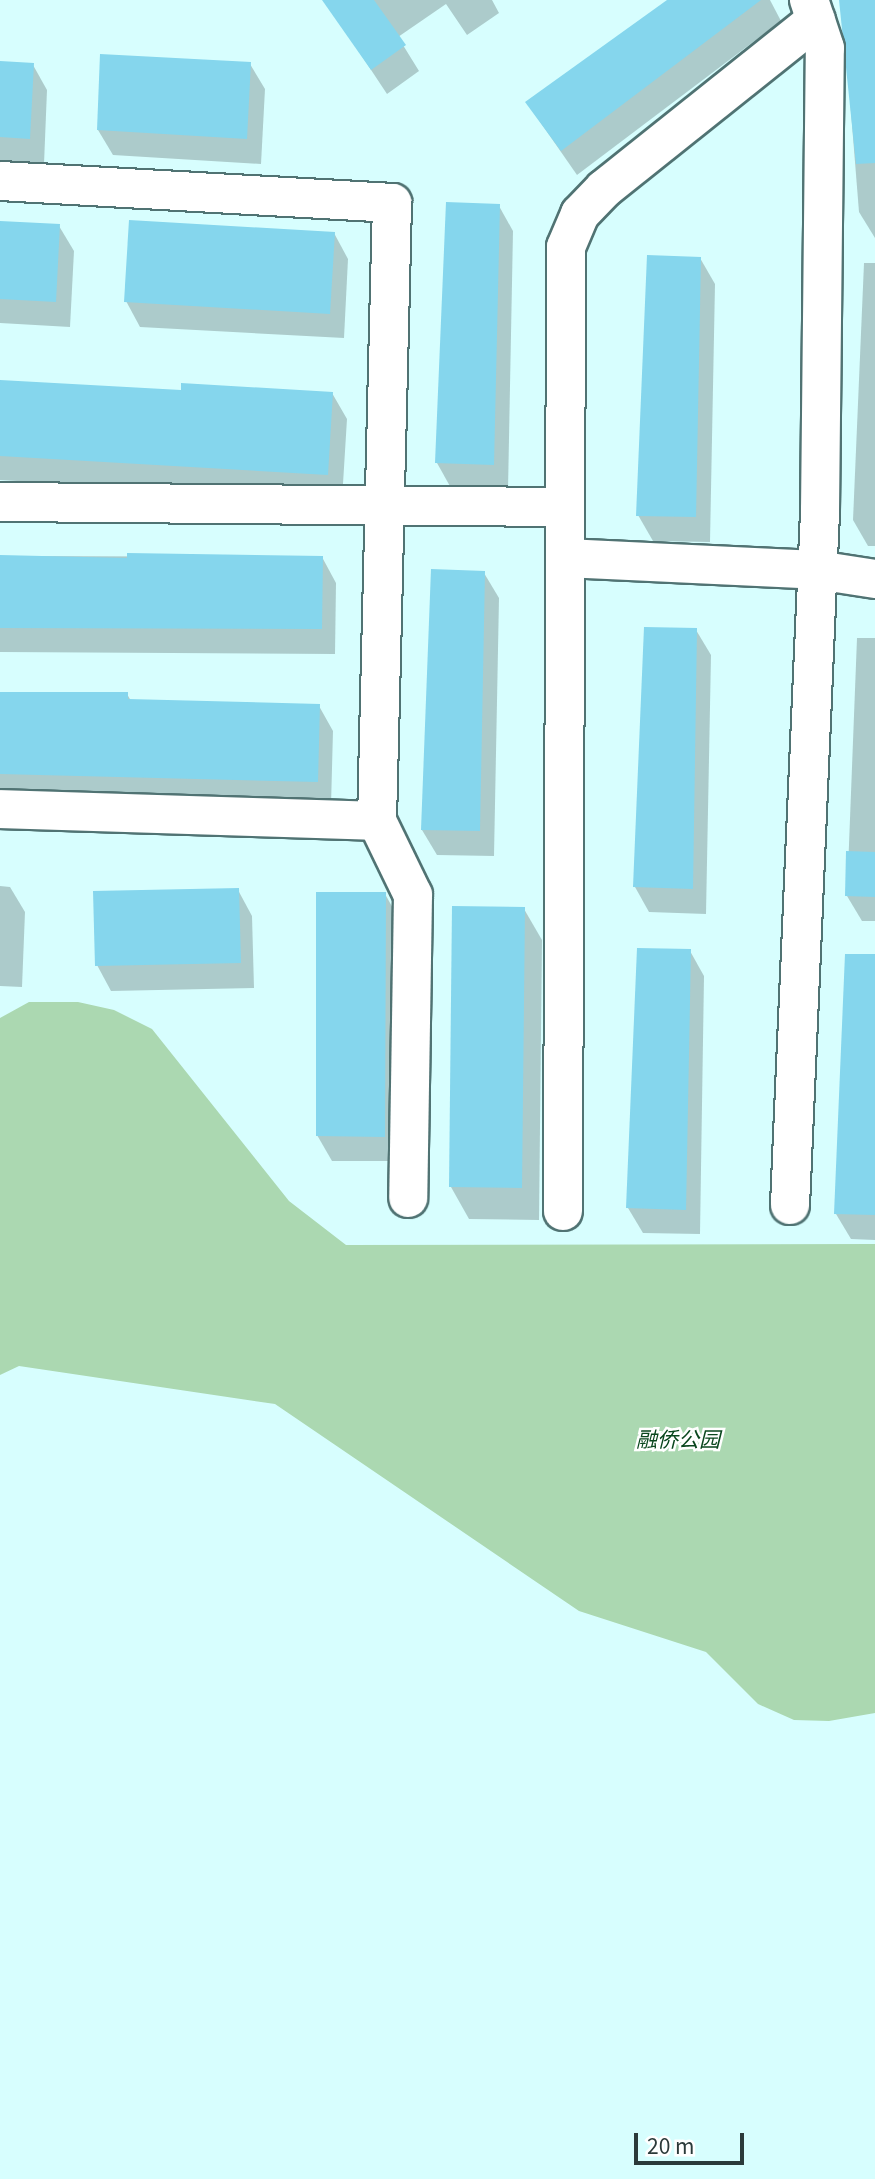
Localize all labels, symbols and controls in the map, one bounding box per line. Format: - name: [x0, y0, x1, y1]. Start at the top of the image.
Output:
- park label: 融侨公园: [636, 1425, 720, 1451]
- scale bar: [637, 2120, 747, 2164]
- text: 20 m: [647, 2130, 694, 2160]

